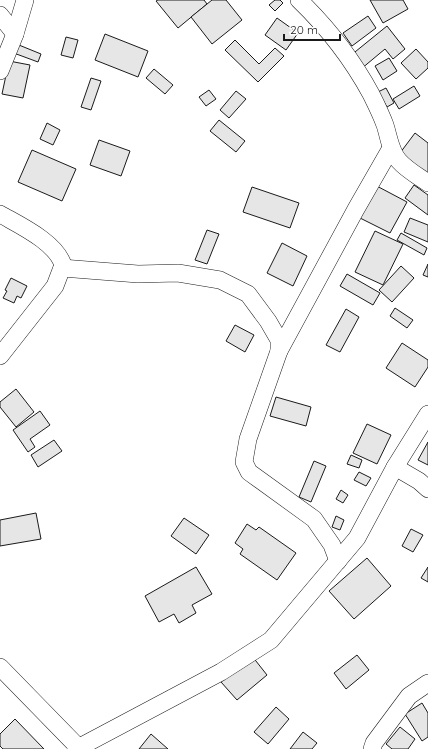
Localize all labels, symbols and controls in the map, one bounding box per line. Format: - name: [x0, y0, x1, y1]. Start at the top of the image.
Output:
- scale bar: [284, 16, 340, 42]
- text: 20 m: [290, 22, 318, 37]

